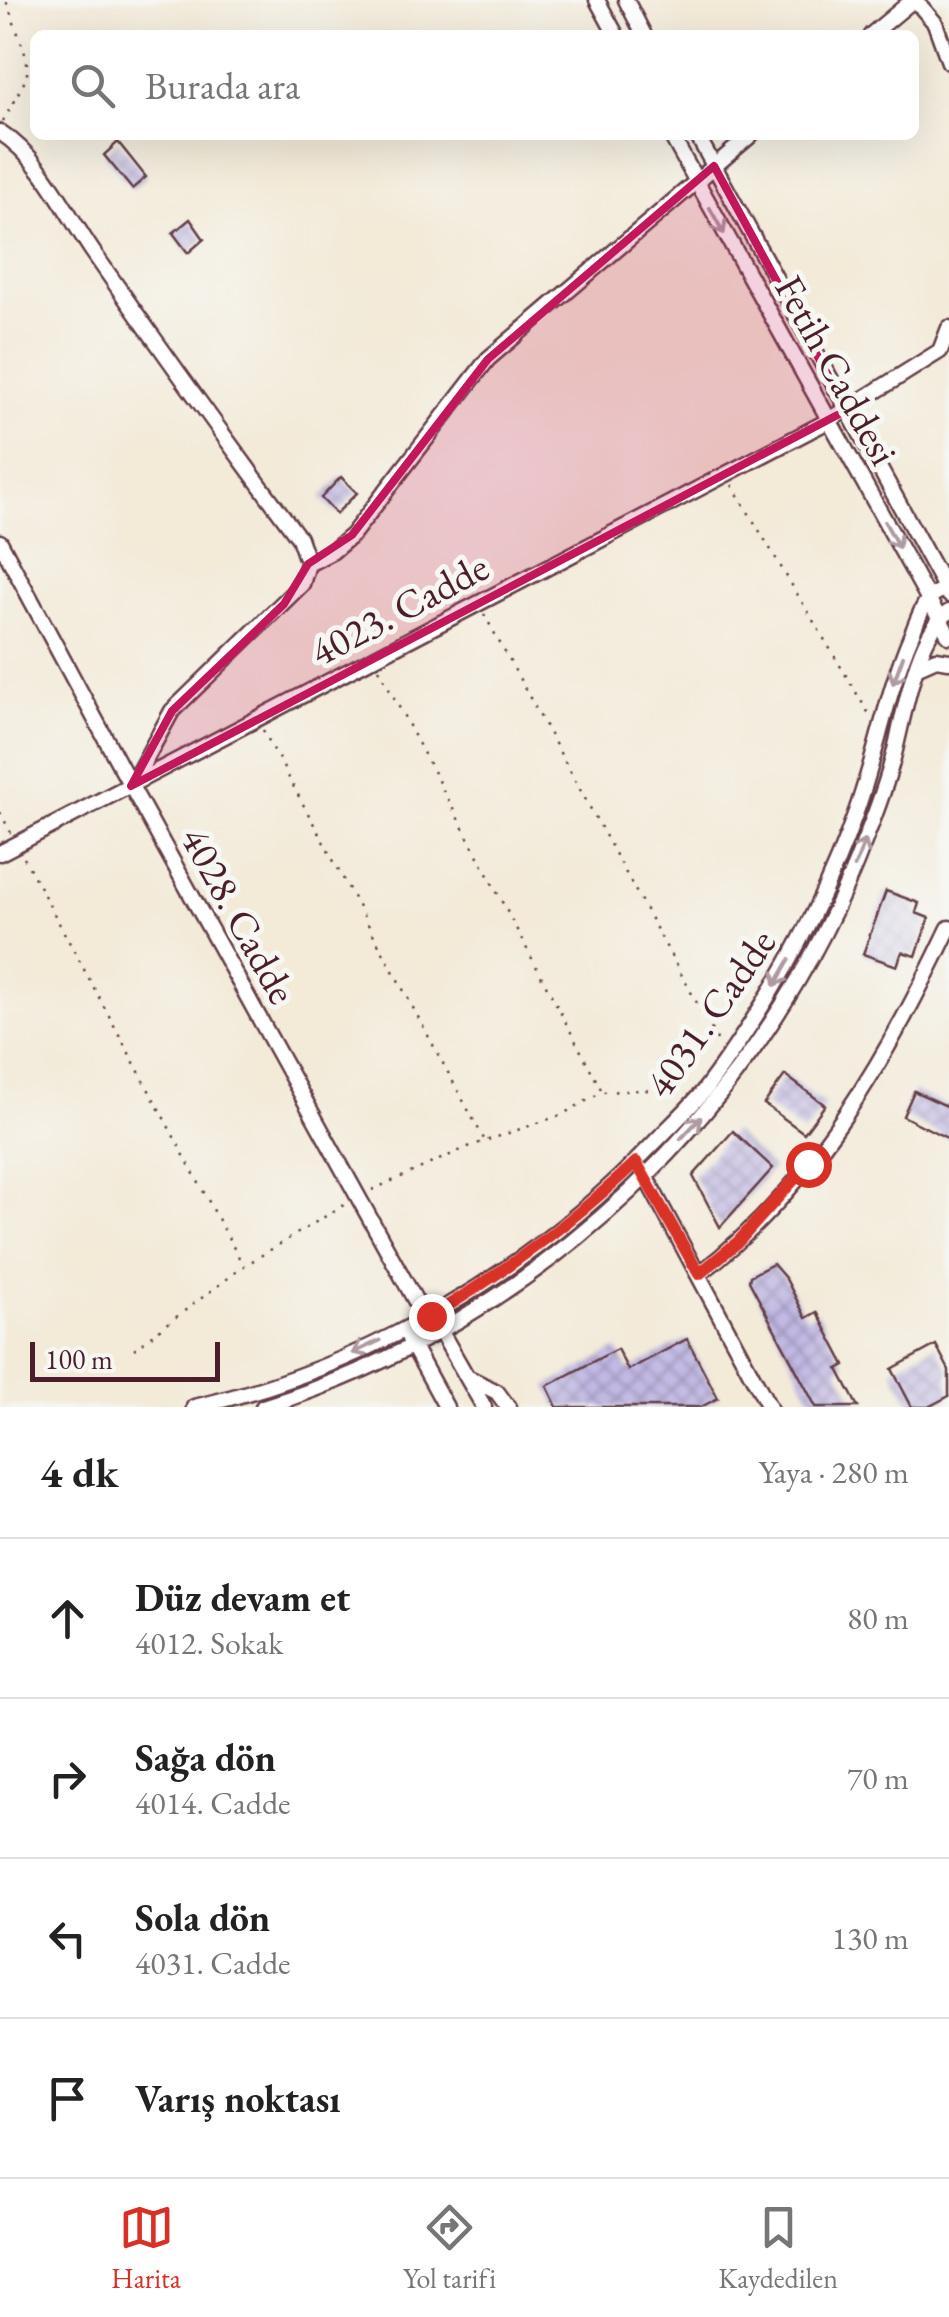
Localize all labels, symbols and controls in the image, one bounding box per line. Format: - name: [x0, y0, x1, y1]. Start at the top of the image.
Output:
- search box: [30, 30, 919, 140]
- icon: search: [65, 58, 120, 113]
- text: Burada ara: [145, 61, 300, 110]
- one-way arrow: [708, 205, 728, 235]
- street label: Fetih Caddesi: [764, 266, 910, 474]
- one-way arrow: [883, 520, 903, 550]
- street label: 4023. Cadde: [301, 540, 497, 678]
- one-way arrow: [888, 654, 906, 685]
- street label: 4028. Cadde: [169, 817, 309, 1013]
- one-way arrow: [853, 838, 871, 868]
- street label: 4031. Cadde: [633, 918, 787, 1108]
- one-way arrow: [772, 957, 792, 987]
- one-way arrow: [679, 1117, 703, 1141]
- route start: [786, 1142, 832, 1188]
- route end: [409, 1294, 455, 1340]
- scale bar: [30, 1337, 220, 1382]
- one-way arrow: [352, 1339, 382, 1358]
- text: 100 m: [45, 1341, 113, 1377]
- text: 4 dk: [40, 1445, 118, 1500]
- text: Yaya · 280 m: [758, 1451, 909, 1493]
- text: Düz devam et: [135, 1573, 350, 1622]
- icon: ahead: [40, 1591, 95, 1646]
- text: 80 m: [847, 1597, 909, 1639]
- text: 4012. Sokak: [135, 1622, 283, 1664]
- text: Sağa dön: [135, 1733, 276, 1782]
- icon: right: [40, 1751, 95, 1806]
- text: 70 m: [847, 1757, 909, 1799]
- text: 4014. Cadde: [135, 1782, 291, 1824]
- text: Sola dön: [135, 1893, 270, 1942]
- icon: left: [40, 1911, 95, 1966]
- text: 130 m: [832, 1917, 909, 1959]
- text: 4031. Cadde: [135, 1942, 291, 1984]
- icon: arrive: [40, 2071, 95, 2126]
- text: Varış noktası: [135, 2074, 341, 2123]
- tab: Harita: [111, 2200, 181, 2296]
- tab: Yol tarifi: [403, 2200, 496, 2296]
- tab: Kaydedilen: [718, 2200, 838, 2296]

